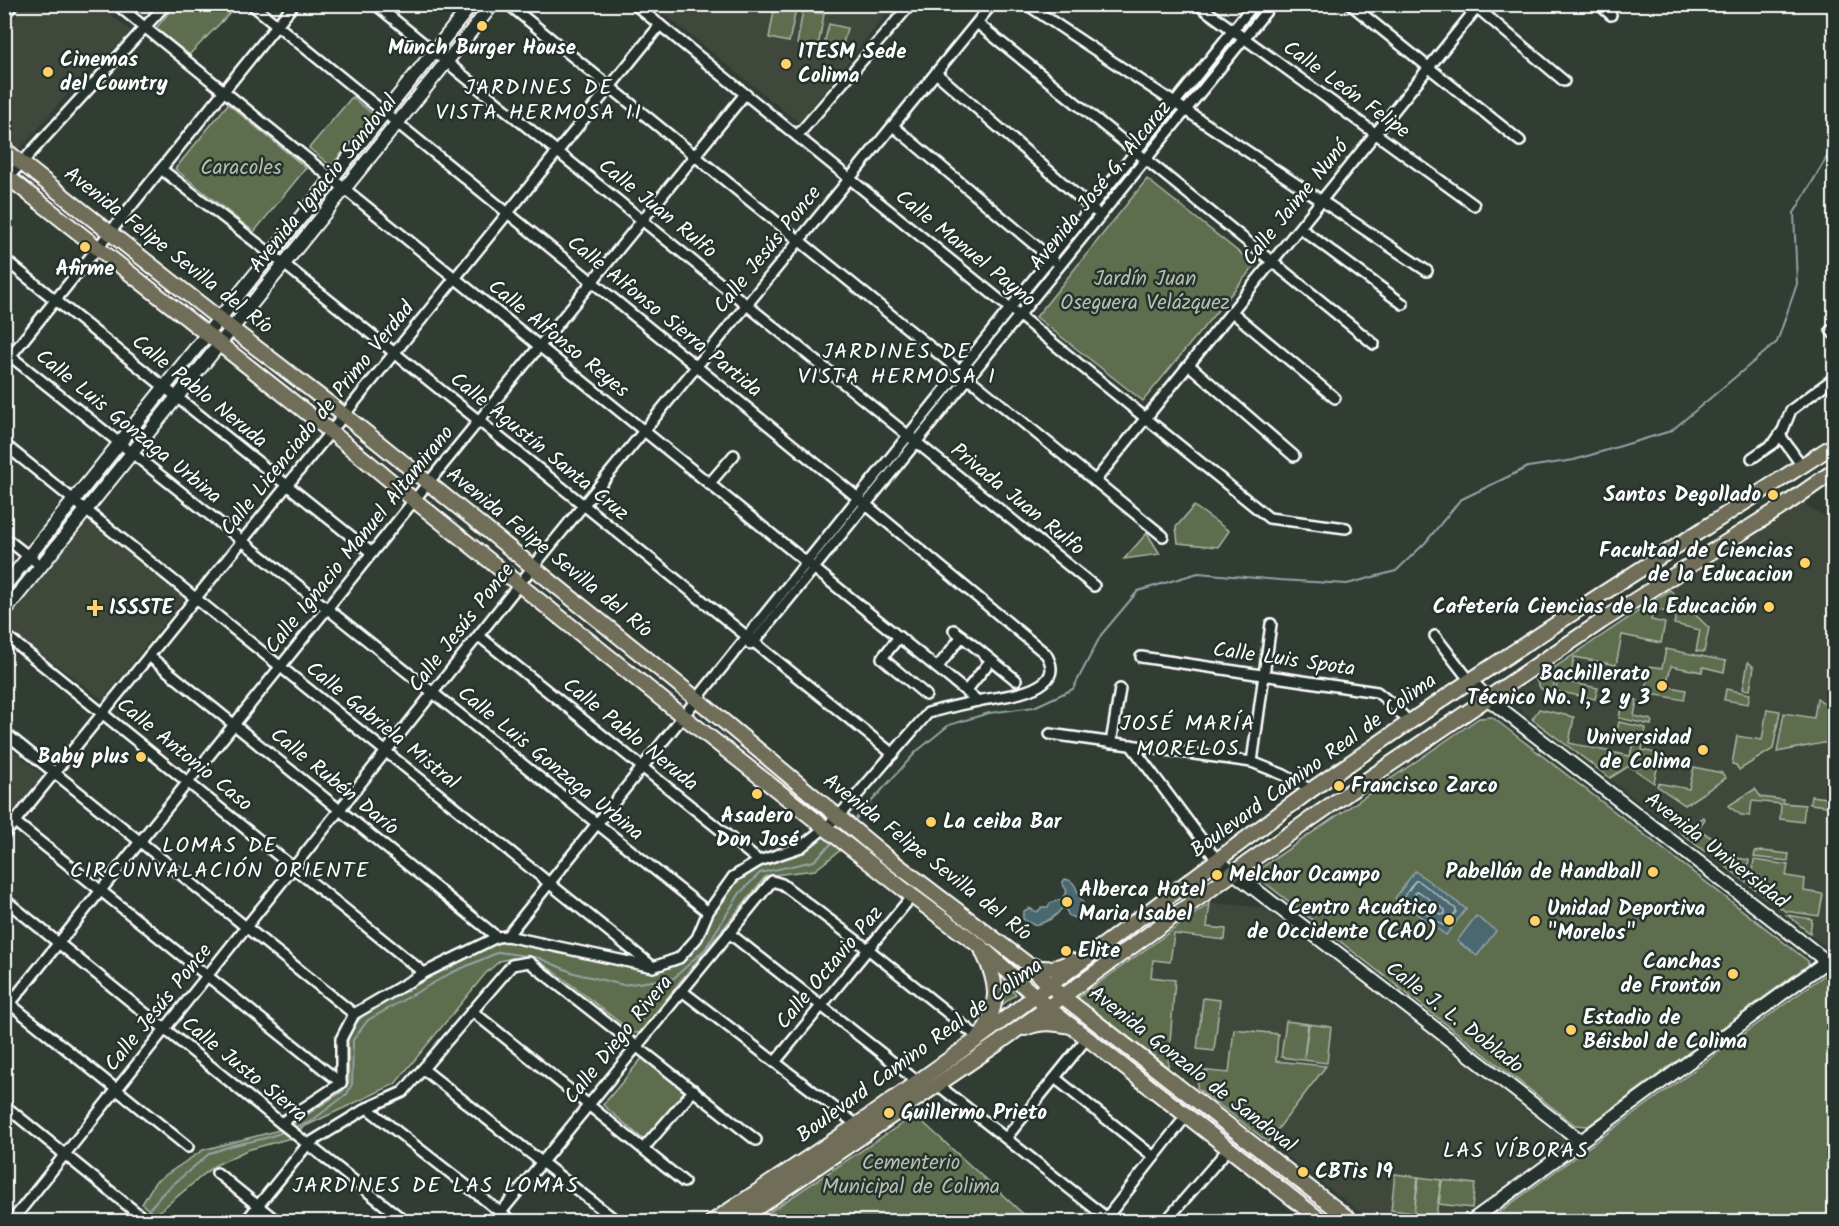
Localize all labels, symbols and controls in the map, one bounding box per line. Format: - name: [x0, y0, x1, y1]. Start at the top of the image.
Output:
- marker: Mūnch Burger House: [475, 19, 489, 33]
- place label: Mūnch Burger House: [388, 32, 576, 65]
- street label: Calle León Felipe: [1275, 32, 1417, 148]
- place label: ITESM Sede Colima: [798, 36, 906, 93]
- place label: Cinemas del Country: [60, 44, 168, 101]
- marker: ITESM Sede Colima: [779, 57, 793, 71]
- marker: Cinemas del Country: [41, 65, 55, 79]
- district label: JARDINES DE VISTA HERMOSA II: [436, 71, 643, 131]
- street label: Avenida Ignacio Sandoval: [241, 87, 407, 281]
- street label: Avenida José G. Alcaraz: [1022, 94, 1180, 278]
- street label: Calle Jaime Nunó: [1234, 131, 1358, 274]
- street label: Calle Juan Rulfo: [590, 151, 724, 267]
- park label: Caracoles: [200, 152, 282, 185]
- street label: Avenida Felipe Sevilla del Río: [56, 159, 280, 343]
- street label: Calle Jesús Ponce: [706, 178, 831, 321]
- street label: Calle Manuel Payno: [887, 182, 1043, 316]
- street label: Calle Alfonso Sierra Partida: [559, 228, 769, 406]
- marker: Afirme: [78, 240, 92, 254]
- place label: Afirme: [55, 253, 115, 286]
- park label: Jardín Juan Oseguera Velázquez: [1060, 263, 1230, 320]
- street label: Calle Alfonso Reyes: [480, 271, 636, 407]
- street label: Calle Licenciado de Primo Verdad: [213, 294, 424, 544]
- street label: Calle Pablo Neruda: [124, 327, 274, 457]
- district label: JARDINES DE VISTA HERMOSA I: [798, 335, 996, 395]
- street label: Calle Luis Gonzaga Urbina: [27, 341, 229, 513]
- street label: Calle Agustín Santa Cruz: [442, 364, 636, 530]
- street label: Calle Ignacio Manuel Altamirano: [257, 418, 463, 662]
- street label: Privada Juan Rulfo: [942, 435, 1092, 565]
- street label: Avenida Felipe Sevilla del Río: [438, 459, 660, 647]
- place label: Santos Degollado: [1603, 479, 1761, 512]
- marker: Santos Degollado: [1766, 488, 1780, 502]
- place label: Facultad de Ciencias de la Educacion: [1599, 535, 1793, 592]
- street label: Calle Jesús Ponce: [401, 555, 524, 700]
- marker: Facultad de Ciencias de la Educacion: [1798, 556, 1812, 570]
- place label: Cafetería Ciencias de la Educación: [1433, 591, 1757, 624]
- place label: ISSSTE: [109, 592, 175, 625]
- marker: ISSSTE: [86, 599, 104, 617]
- marker: Cafetería Ciencias de la Educación: [1762, 600, 1776, 614]
- street label: Calle Luis Spota: [1211, 634, 1357, 686]
- street label: Calle Gabriela Mistral: [298, 653, 466, 799]
- place label: Bachillerato Técnico No. 1, 2 y 3: [1467, 658, 1651, 715]
- street label: Boulevard Camino Real de Colima: [1184, 665, 1444, 867]
- street label: Calle Pablo Neruda: [555, 670, 705, 800]
- street label: Calle Luis Gonzaga Urbina: [449, 678, 651, 850]
- marker: Bachillerato Técnico No. 1, 2 y 3: [1655, 679, 1669, 693]
- street label: Calle Antonio Caso: [109, 690, 259, 820]
- district label: JOSÉ MARÍA MORELOS: [1120, 707, 1256, 767]
- street label: Calle Rubén Darío: [262, 720, 406, 844]
- place label: Universidad de Colima: [1586, 722, 1692, 779]
- place label: Baby plus: [37, 741, 129, 774]
- marker: Universidad de Colima: [1696, 743, 1710, 757]
- marker: Baby plus: [134, 750, 148, 764]
- street label: Avenida Felipe Sevilla del Río: [815, 766, 1039, 950]
- place label: Francisco Zarco: [1351, 770, 1498, 803]
- marker: Francisco Zarco: [1332, 779, 1346, 793]
- street label: Avenida Universidad: [1637, 784, 1795, 918]
- marker: Asadero Don José: [750, 787, 764, 801]
- place label: Asadero Don José: [716, 800, 800, 857]
- place label: La ceiba Bar: [943, 806, 1063, 839]
- marker: La ceiba Bar: [924, 815, 938, 829]
- district label: LOMAS DE CIRCUNVALACIÓN ORIENTE: [70, 829, 370, 889]
- place label: Pabellón de Handball: [1445, 856, 1641, 889]
- place label: Melchor Ocampo: [1229, 859, 1381, 892]
- marker: Pabellón de Handball: [1646, 865, 1660, 879]
- marker: Melchor Ocampo: [1210, 868, 1224, 882]
- place label: Alberca Hotel Maria Isabel: [1079, 874, 1206, 931]
- place label: Centro Acuático de Occidente (CAO): [1247, 892, 1437, 949]
- place label: Unidad Deportiva "Morelos": [1547, 893, 1706, 950]
- marker: Alberca Hotel Maria Isabel: [1060, 895, 1074, 909]
- street label: Calle Octavio Paz: [768, 899, 892, 1037]
- marker: Centro Acuático de Occidente (CAO): [1442, 913, 1456, 927]
- marker: Unidad Deportiva "Morelos": [1528, 914, 1542, 928]
- place label: Elite: [1078, 935, 1120, 968]
- street label: Calle Jesús Ponce: [97, 936, 222, 1079]
- marker: Elite: [1059, 944, 1073, 958]
- place label: Canchas de Frontón: [1621, 946, 1721, 1003]
- street label: Boulevard Camino Real de Colima: [790, 950, 1050, 1152]
- street label: Calle J. L. Doblado: [1378, 953, 1530, 1083]
- marker: Canchas de Frontón: [1726, 967, 1740, 981]
- street label: Calle Diego Rivera: [556, 968, 682, 1112]
- street label: Avenida Gonzalo de Sandoval: [1081, 978, 1303, 1162]
- place label: Estadio de Béisbol de Colima: [1583, 1002, 1747, 1059]
- street label: Calle Justo Sierra: [173, 1008, 315, 1132]
- marker: Estadio de Béisbol de Colima: [1564, 1023, 1578, 1037]
- place label: Guillermo Prieto: [901, 1097, 1047, 1130]
- marker: Guillermo Prieto: [882, 1106, 896, 1120]
- district label: LAS VÍBORAS: [1443, 1134, 1589, 1169]
- park label: Cementerio Municipal de Colima: [822, 1147, 1000, 1204]
- place label: CBTis 19: [1315, 1156, 1393, 1189]
- marker: CBTis 19: [1296, 1165, 1310, 1179]
- district label: JARDINES DE LAS LOMAS: [293, 1169, 580, 1204]

